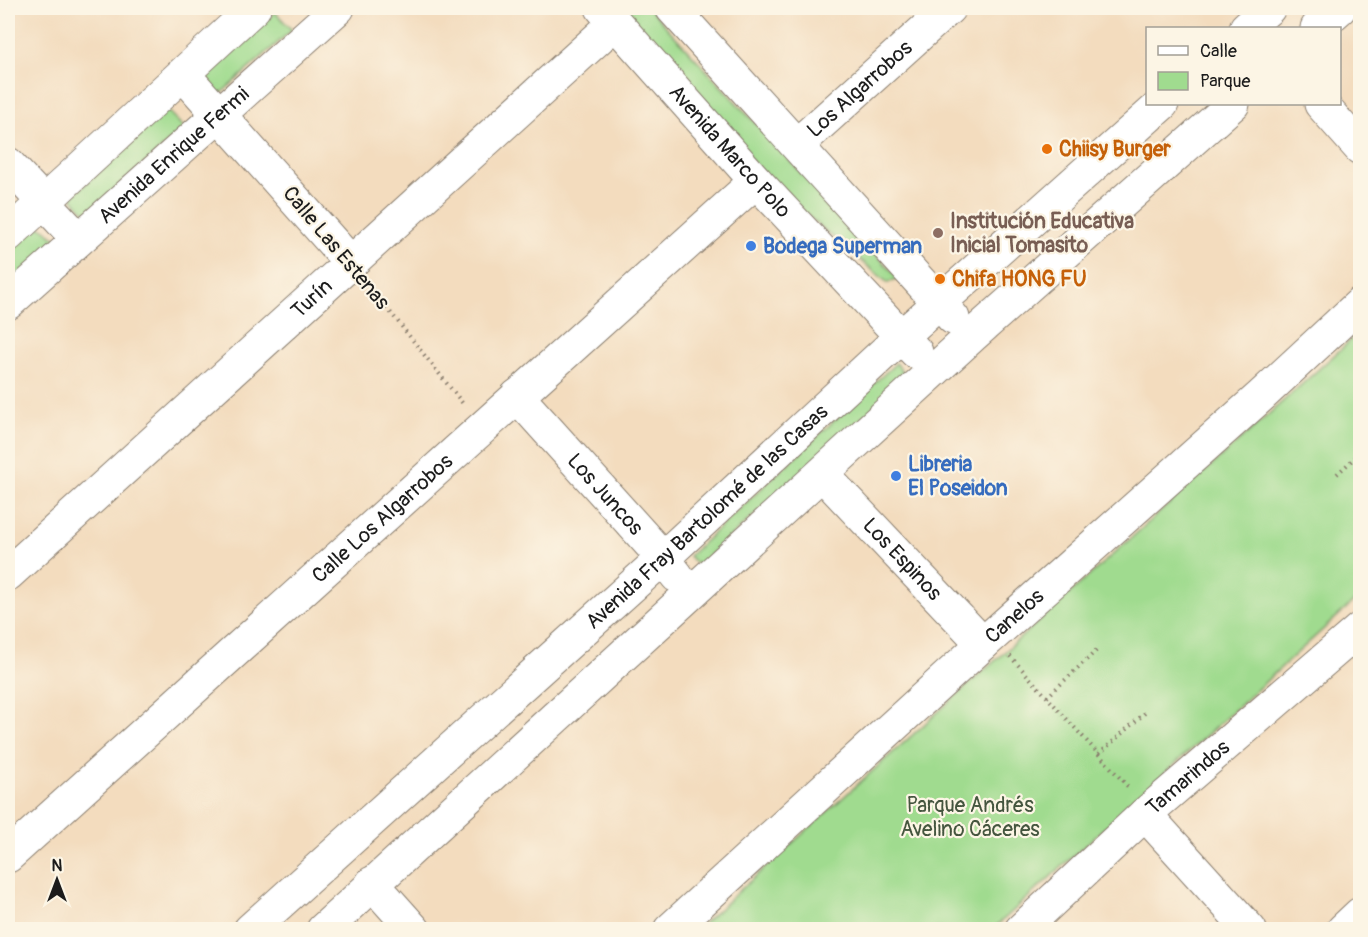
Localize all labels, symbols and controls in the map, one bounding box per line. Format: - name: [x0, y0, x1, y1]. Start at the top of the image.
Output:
- legend: [1146, 27, 1341, 105]
- street label: Los Algarrobos: [801, 34, 918, 143]
- text: Calle: [1200, 40, 1237, 63]
- text: Parque: [1200, 70, 1250, 93]
- street label: Avenida Marco Polo: [663, 79, 797, 223]
- street label: Avenida Enrique Fermi: [92, 80, 255, 230]
- place label: Chiisy Burger: [1059, 136, 1171, 163]
- marker: Chiisy Burger: [1040, 142, 1054, 156]
- street label: Calle Las Estenas: [277, 181, 396, 316]
- place label: Institución Educativa Inicial Tomasito: [950, 208, 1134, 259]
- marker: Institución Educativa Inicial Tomasito: [931, 226, 945, 240]
- place label: Bodega Superman: [763, 233, 922, 260]
- marker: Bodega Superman: [744, 239, 758, 253]
- place label: Chifa HONG FU: [952, 266, 1087, 293]
- marker: Chifa HONG FU: [933, 272, 947, 286]
- street label: Turín: [285, 273, 338, 324]
- street label: Avenida Fray Bartolomé de las Casas: [580, 398, 834, 635]
- street label: Calle Los Algarrobos: [306, 447, 459, 589]
- street label: Los Juncos: [562, 448, 650, 541]
- place label: Libreria El Poseidon: [908, 451, 1008, 502]
- marker: Libreria El Poseidon: [889, 469, 903, 483]
- street label: Los Espinos: [857, 512, 948, 606]
- street label: Canelos: [979, 582, 1050, 649]
- street label: Tamarindos: [1140, 733, 1236, 821]
- park label: Parque Andrés Avelino Cáceres: [900, 792, 1040, 843]
- north arrow: [27, 850, 87, 910]
- text: N: [52, 856, 63, 876]

